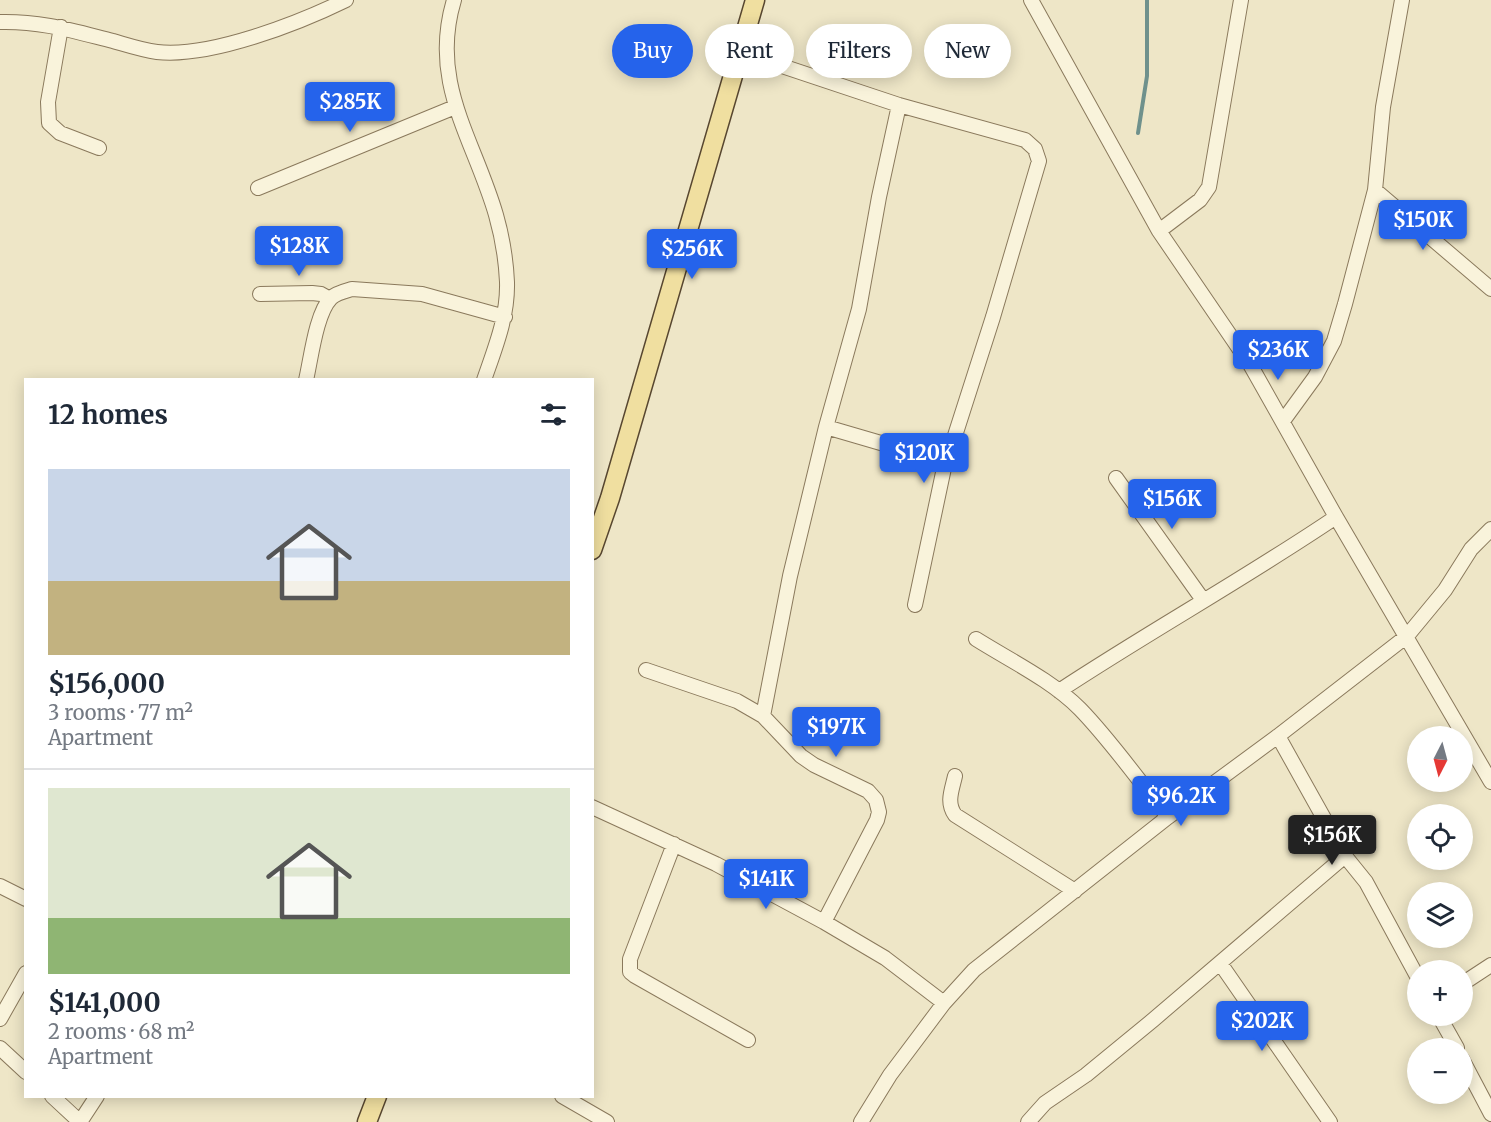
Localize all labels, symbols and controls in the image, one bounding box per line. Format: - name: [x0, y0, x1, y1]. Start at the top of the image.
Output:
- chip: Buy: [612, 24, 693, 78]
- chip: Rent: [705, 24, 794, 78]
- chip: Filters: [806, 24, 912, 78]
- chip: New: [924, 24, 1011, 78]
- pin: $285K: [308, 82, 392, 133]
- text: $285K: [319, 89, 381, 114]
- pin: $150K: [1381, 200, 1465, 251]
- text: $150K: [1393, 207, 1453, 232]
- pin: $128K: [257, 226, 341, 277]
- pin: $256K: [650, 229, 734, 280]
- text: $128K: [269, 233, 329, 258]
- text: $256K: [661, 236, 723, 261]
- pin: $236K: [1236, 330, 1320, 381]
- text: $236K: [1247, 337, 1309, 362]
- text: 12 homes: [48, 398, 168, 431]
- icon: filters: [537, 398, 570, 431]
- pin: $120K: [882, 433, 966, 484]
- text: $120K: [894, 440, 954, 465]
- pin: $156K: [1130, 479, 1214, 530]
- text: $156K: [1142, 486, 1202, 511]
- icon: home: [255, 508, 363, 616]
- text: $156,000: [48, 667, 165, 700]
- text: 3 rooms · 77 m²: [48, 700, 193, 725]
- pin: $197K: [794, 707, 878, 758]
- text: $197K: [806, 714, 866, 739]
- text: Apartment: [48, 725, 153, 750]
- north arrow: [1407, 726, 1473, 792]
- map controls: [1407, 726, 1473, 1104]
- pin: $96.2K: [1132, 776, 1230, 827]
- text: $96.2K: [1146, 783, 1216, 808]
- button: locate: [1407, 804, 1473, 870]
- pin: $156K: [1290, 815, 1374, 866]
- text: $156K: [1302, 822, 1362, 847]
- icon: home: [255, 827, 363, 935]
- pin: $141K: [724, 859, 808, 910]
- text: $141K: [738, 866, 794, 891]
- button: layers: [1407, 882, 1473, 948]
- button: +: [1407, 960, 1473, 1026]
- text: $141,000: [48, 986, 161, 1019]
- pin: $202K: [1220, 1001, 1304, 1052]
- text: $202K: [1230, 1008, 1294, 1033]
- text: 2 rooms · 68 m²: [48, 1019, 195, 1044]
- button: −: [1407, 1038, 1473, 1104]
- text: Apartment: [48, 1044, 153, 1069]

